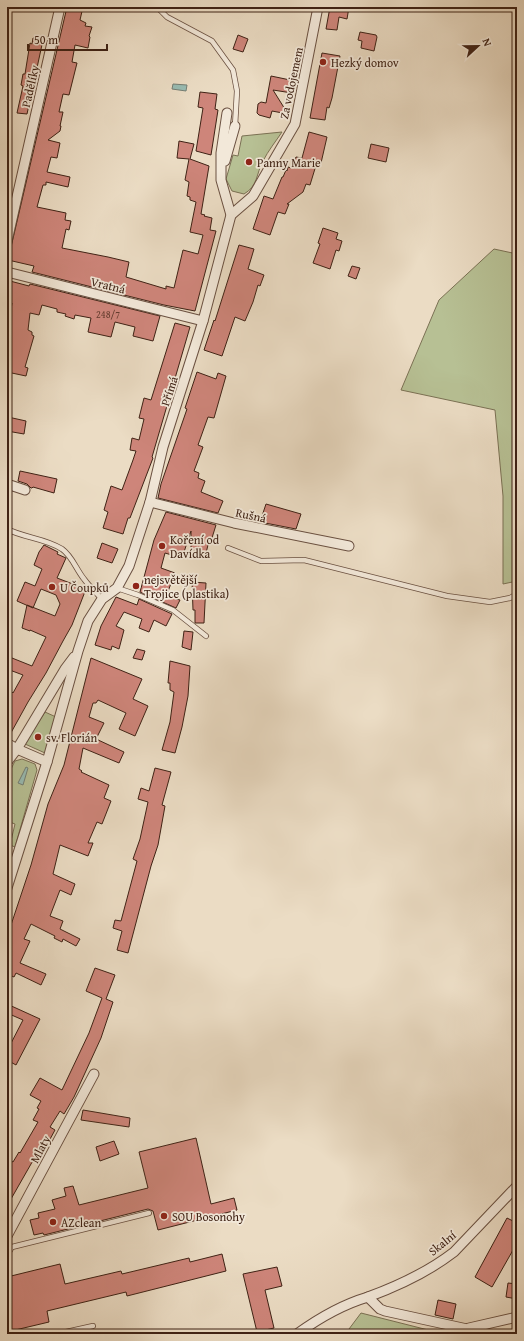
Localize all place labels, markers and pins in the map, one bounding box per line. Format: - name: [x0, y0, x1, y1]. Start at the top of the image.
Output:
- place label: Hezký domov: [331, 54, 399, 71]
- marker: Hezký domov: [318, 57, 328, 67]
- place label: Panny Marie: [257, 154, 321, 171]
- marker: Panny Marie: [244, 157, 254, 167]
- place label: Koření od Davídka: [170, 531, 220, 562]
- marker: Koření od Davídka: [157, 541, 167, 551]
- place label: nejsvětější Trojice (plastika): [144, 571, 229, 602]
- place label: U Čoupků: [60, 579, 109, 596]
- marker: nejsvětější Trojice (plastika): [131, 581, 141, 591]
- marker: U Čoupků: [47, 582, 57, 592]
- place label: sv. Florián: [46, 729, 97, 746]
- marker: sv. Florián: [33, 732, 43, 742]
- place label: SOU Bosonohy: [172, 1208, 245, 1225]
- marker: SOU Bosonohy: [159, 1211, 169, 1221]
- place label: AZclean: [61, 1214, 101, 1231]
- marker: AZclean: [48, 1217, 58, 1227]

